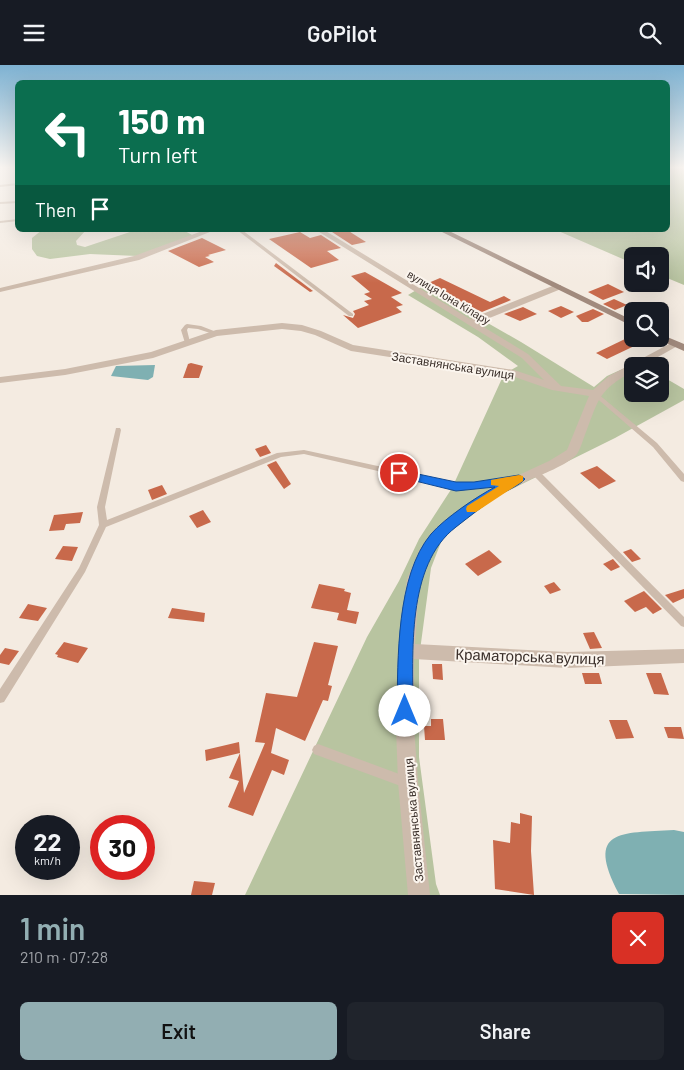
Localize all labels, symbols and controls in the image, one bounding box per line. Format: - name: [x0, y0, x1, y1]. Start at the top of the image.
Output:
- icon: menu: [20, 19, 48, 47]
- icon: search: [636, 19, 664, 47]
- text: GoPilot: [307, 20, 377, 46]
- text: 150 m: [118, 99, 205, 141]
- icon: left: [35, 100, 100, 165]
- text: Turn left: [118, 141, 198, 167]
- icon: arrive: [86, 195, 114, 223]
- text: Then: [35, 198, 76, 221]
- map controls: [624, 247, 669, 402]
- button: sound: [624, 247, 669, 292]
- street label: вулиця Іона Кілару: [405, 267, 493, 327]
- button: search: [624, 302, 669, 347]
- street label: Заставнянська вулиця: [391, 348, 515, 383]
- button: layers: [624, 357, 669, 402]
- pin: [378, 452, 420, 494]
- icon: arrive: [385, 459, 413, 487]
- street label: Краматорська вулиця: [455, 644, 605, 668]
- position arrow: [378, 684, 430, 736]
- street label: Заставнянська вулиця: [401, 758, 426, 882]
- speed limit sign: 30: [90, 815, 155, 880]
- text: 22: [33, 826, 62, 856]
- text: km/h: [34, 853, 61, 867]
- text: 1 min: [20, 910, 85, 946]
- button: close: [612, 912, 664, 964]
- text: 210 m · 07:28: [20, 947, 108, 966]
- button: Exit: [20, 1002, 337, 1060]
- button: Share: [347, 1002, 664, 1060]

